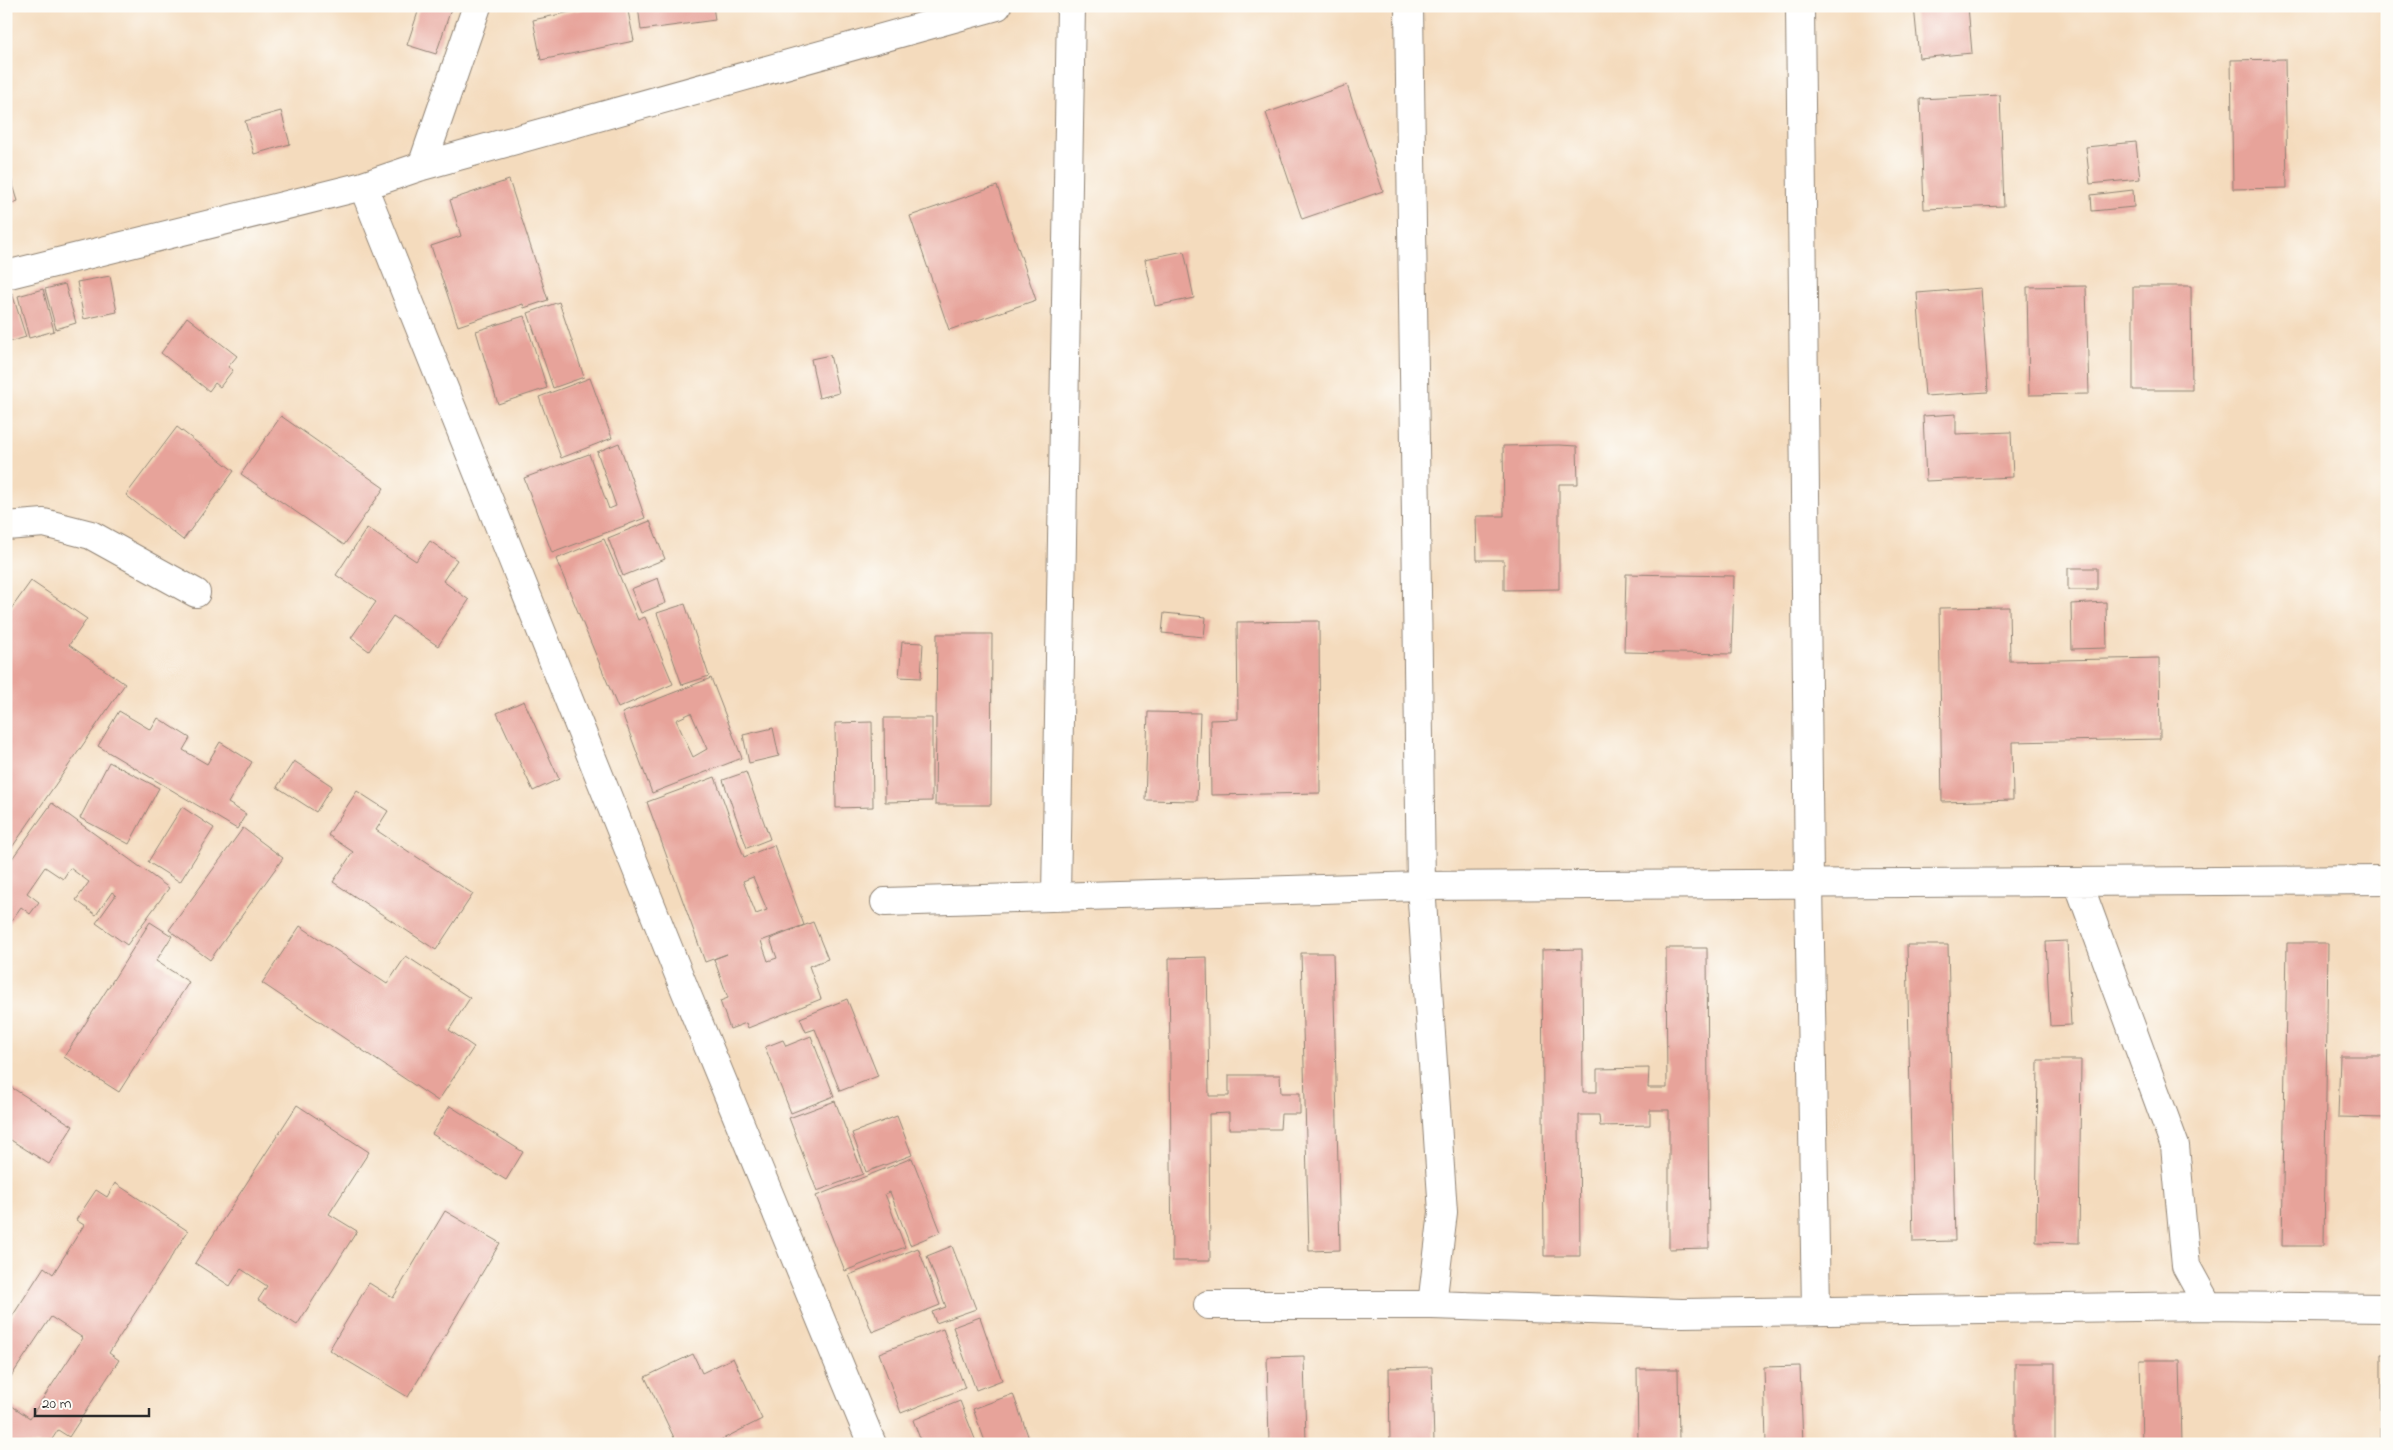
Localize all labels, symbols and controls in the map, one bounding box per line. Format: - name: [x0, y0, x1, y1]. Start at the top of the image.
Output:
- scale bar: [35, 1385, 149, 1417]
- text: 20 m: [42, 1393, 72, 1415]

